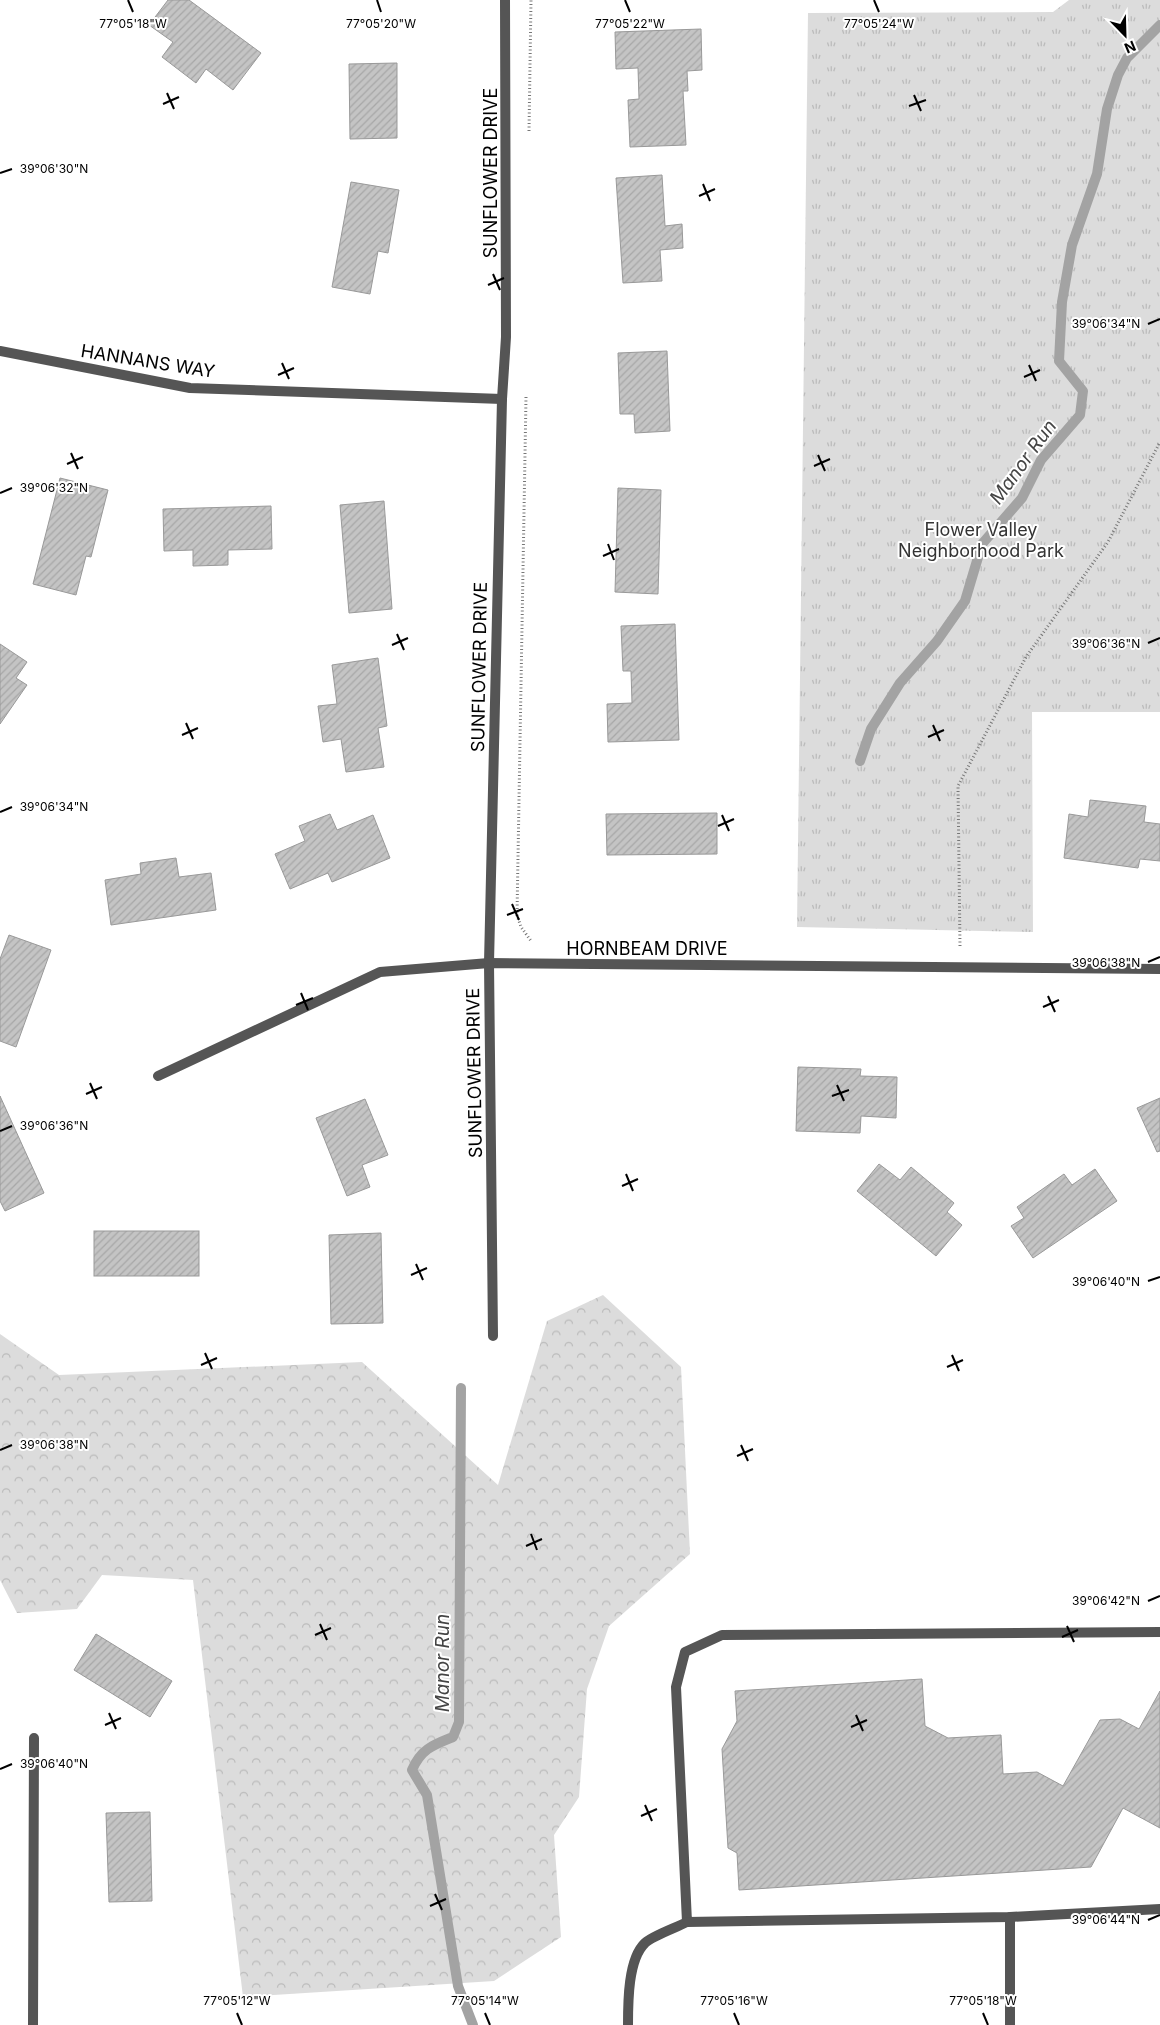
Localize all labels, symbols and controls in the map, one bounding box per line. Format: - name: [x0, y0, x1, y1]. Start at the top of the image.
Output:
- north arrow: [1100, 10, 1150, 60]
- text: 77°05'18"W: [99, 16, 167, 31]
- text: 77°05'20"W: [346, 16, 416, 31]
- text: 77°05'22"W: [595, 16, 665, 31]
- text: 77°05'24"W: [844, 16, 914, 31]
- text: N: [1122, 38, 1139, 57]
- street label: SUNFLOWER DRIVE: [480, 88, 501, 258]
- text: 39°06'30"N: [20, 161, 88, 176]
- text: 39°06'34"N: [1072, 316, 1140, 331]
- street label: HANNANS WAY: [79, 340, 217, 382]
- water label: Manor Run: [985, 415, 1061, 509]
- text: 39°06'32"N: [20, 480, 88, 495]
- park label: Flower Valley Neighborhood Park: [898, 519, 1064, 561]
- street label: SUNFLOWER DRIVE: [467, 582, 491, 752]
- text: 39°06'36"N: [1072, 636, 1140, 651]
- text: 39°06'34"N: [20, 799, 88, 814]
- street label: HORNBEAM DRIVE: [566, 938, 728, 959]
- text: 39°06'38"N: [1072, 955, 1140, 970]
- street label: SUNFLOWER DRIVE: [462, 988, 486, 1158]
- text: 39°06'36"N: [20, 1118, 88, 1133]
- text: 39°06'40"N: [1072, 1274, 1140, 1289]
- text: 39°06'38"N: [20, 1437, 88, 1452]
- text: 39°06'42"N: [1072, 1593, 1140, 1608]
- water label: Manor Run: [431, 1614, 454, 1712]
- text: 39°06'40"N: [20, 1756, 88, 1771]
- text: 39°06'44"N: [1072, 1912, 1140, 1927]
- text: 77°05'12"W: [203, 1993, 271, 2008]
- text: 77°05'14"W: [451, 1993, 519, 2008]
- text: 77°05'16"W: [700, 1993, 768, 2008]
- text: 77°05'18"W: [949, 1993, 1017, 2008]

